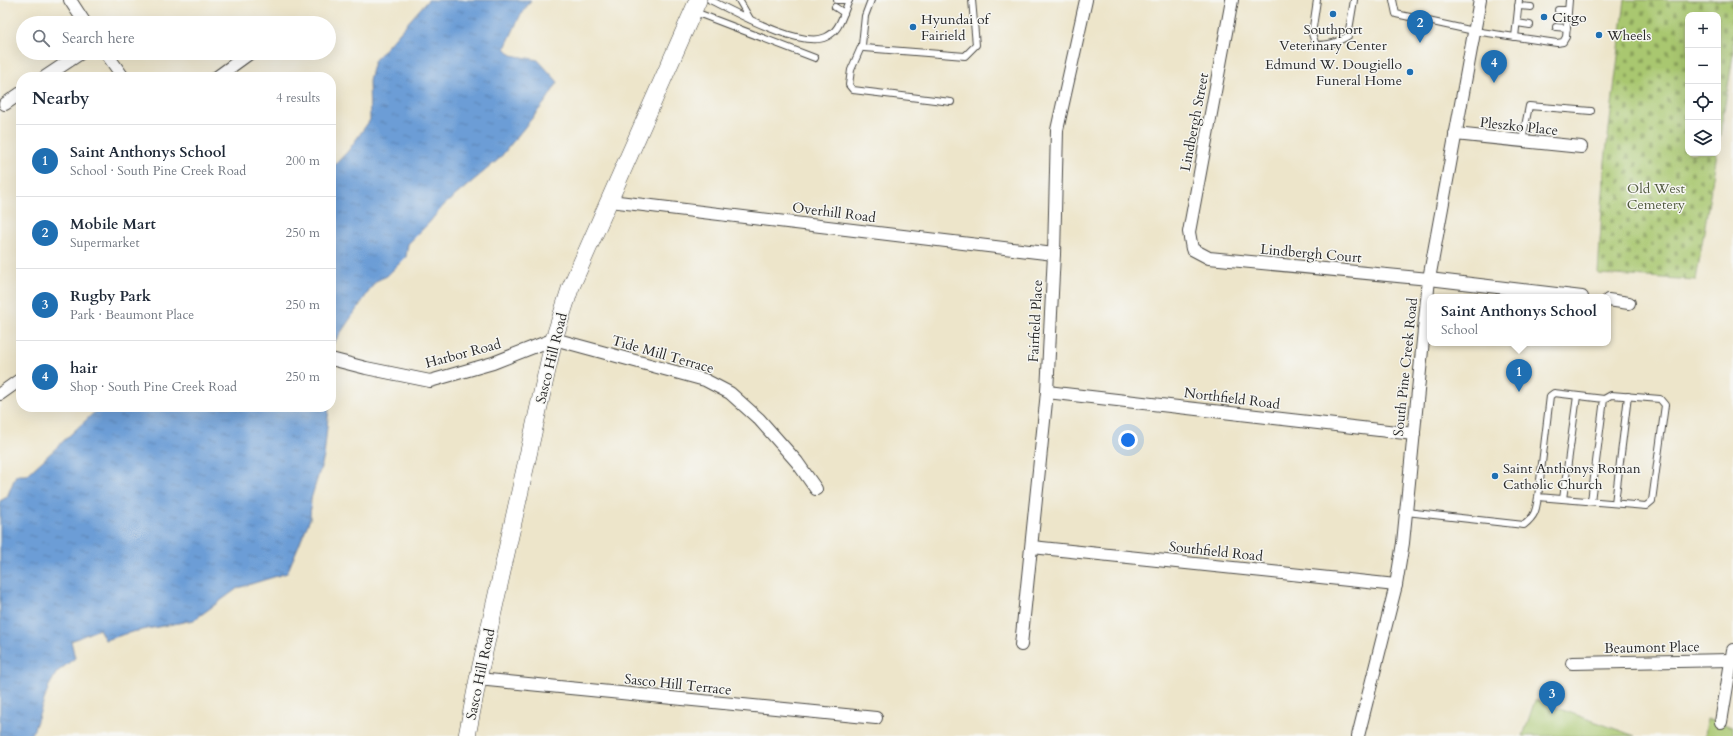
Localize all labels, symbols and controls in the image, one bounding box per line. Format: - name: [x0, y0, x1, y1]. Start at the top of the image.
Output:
- place label: Citgo: [1552, 8, 1587, 27]
- marker: Southport Veterinary Center: [1328, 9, 1338, 19]
- place label: Hyundai of Fairield: [921, 10, 992, 45]
- pin: 2: [1407, 10, 1433, 43]
- marker: Citgo: [1539, 12, 1549, 22]
- map controls: [1685, 12, 1721, 156]
- button: +: [1685, 12, 1721, 48]
- search box: [16, 16, 336, 60]
- place label: Southport Veterinary Center: [1279, 20, 1388, 55]
- marker: Hyundai of Fairield: [908, 22, 918, 32]
- place label: Wheels: [1606, 26, 1651, 45]
- icon: search: [30, 27, 52, 49]
- text: Search here: [62, 28, 135, 48]
- marker: Wheels: [1594, 30, 1604, 40]
- button: −: [1685, 48, 1721, 84]
- pin: 4: [1481, 50, 1507, 83]
- place label: Edmund W. Dougiello Funeral Home: [1265, 55, 1402, 90]
- marker: Edmund W. Dougiello Funeral Home: [1405, 67, 1415, 77]
- street label: Lindbergh Street: [1176, 71, 1213, 173]
- button: locate: [1685, 84, 1721, 120]
- text: Nearby: [32, 87, 89, 110]
- text: 4 results: [276, 89, 320, 107]
- street label: Pleszko Place: [1479, 113, 1559, 140]
- button: layers: [1685, 120, 1721, 156]
- text: Saint Anthonys School: [70, 142, 226, 162]
- text: 1: [42, 152, 48, 170]
- text: 200 m: [286, 152, 320, 170]
- text: School · South Pine Creek Road: [70, 162, 246, 180]
- park label: Old West Cemetery: [1627, 179, 1686, 214]
- street label: Overhill Road: [791, 198, 877, 227]
- text: Mobile Mart: [70, 214, 156, 234]
- text: 2: [42, 224, 48, 242]
- text: 250 m: [286, 224, 320, 242]
- text: Supermarket: [70, 234, 140, 252]
- street label: Lindbergh Court: [1260, 240, 1363, 267]
- street label: Fairfield Place: [1024, 279, 1047, 363]
- text: Rugby Park: [70, 286, 151, 306]
- popup: [1427, 294, 1611, 346]
- text: 3: [42, 296, 48, 314]
- text: 250 m: [286, 296, 320, 314]
- street label: South Pine Creek Road: [1389, 296, 1422, 437]
- text: Saint Anthonys School: [1441, 301, 1597, 321]
- text: Park · Beaumont Place: [70, 306, 194, 324]
- street label: Sasco Hill Road: [531, 310, 572, 405]
- text: School: [1441, 321, 1478, 339]
- street label: Tide Mill Terrace: [610, 331, 716, 378]
- street label: Harbor Road: [423, 334, 504, 373]
- text: hair: [70, 358, 98, 378]
- pin: 1: [1506, 359, 1532, 392]
- text: 4: [42, 368, 48, 386]
- text: 250 m: [286, 368, 320, 386]
- text: Shop · South Pine Creek Road: [70, 378, 237, 396]
- street label: Northfield Road: [1183, 383, 1282, 414]
- your location: [1118, 430, 1138, 450]
- place label: Saint Anthonys Roman Catholic Church: [1503, 459, 1641, 494]
- marker: Saint Anthonys Roman Catholic Church: [1490, 471, 1500, 481]
- street label: Southfield Road: [1168, 537, 1264, 566]
- street label: Sasco Hill Road: [462, 626, 500, 721]
- street label: Beaumont Place: [1604, 637, 1700, 658]
- street label: Sasco Hill Terrace: [623, 669, 732, 700]
- pin: 3: [1539, 681, 1565, 714]

